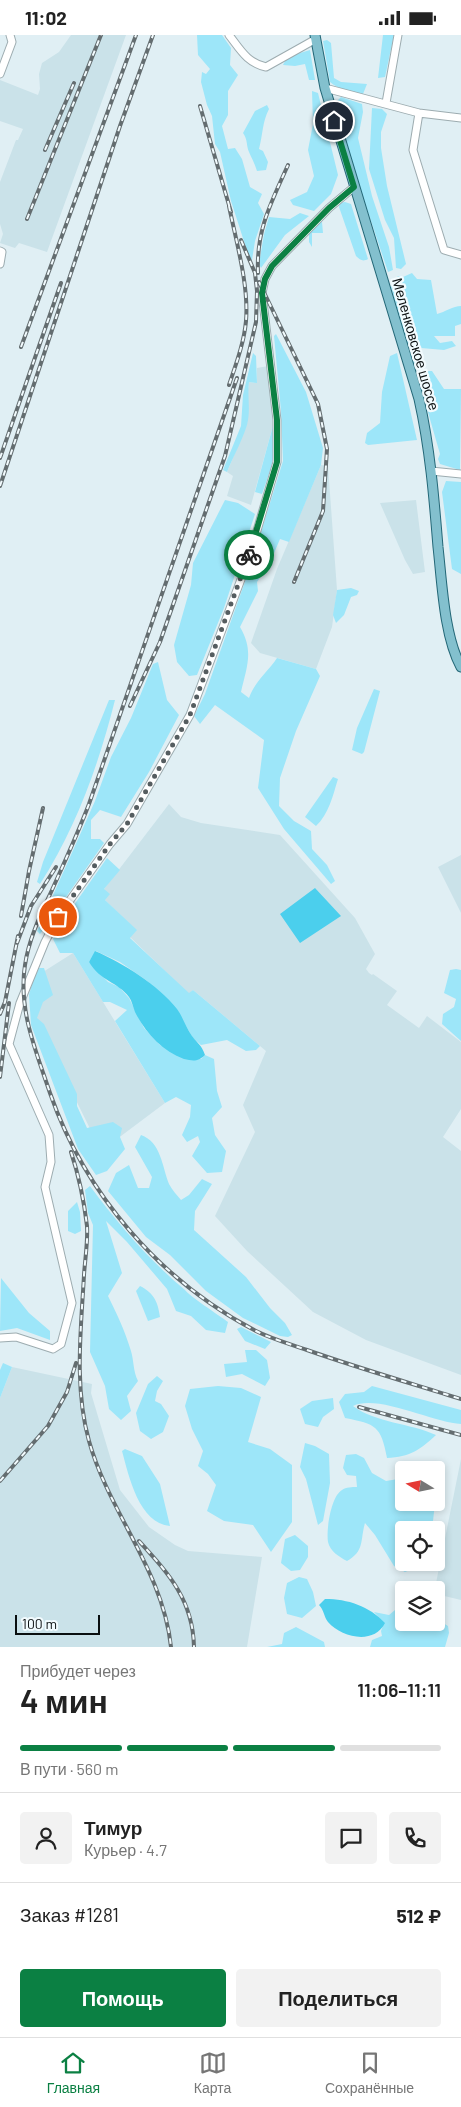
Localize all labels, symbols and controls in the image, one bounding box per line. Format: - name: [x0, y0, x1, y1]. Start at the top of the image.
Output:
- text: 11:02: [25, 6, 67, 29]
- pin: [313, 100, 355, 142]
- icon: home: [320, 107, 348, 135]
- street label: Меленковское шоссе: [389, 276, 443, 412]
- courier: [224, 530, 274, 580]
- icon: bike: [235, 541, 263, 569]
- pin: [37, 896, 79, 938]
- icon: bag: [44, 903, 72, 931]
- north arrow: [395, 1461, 445, 1511]
- map controls: [395, 1461, 445, 1631]
- button: locate: [395, 1521, 445, 1571]
- button: layers: [395, 1581, 445, 1631]
- scale bar: [15, 1612, 100, 1635]
- text: 100 m: [22, 1615, 57, 1632]
- text: Прибудет через: [20, 1661, 136, 1680]
- text: 11:06–11:11: [357, 1678, 441, 1701]
- text: 4 мин: [20, 1681, 108, 1719]
- text: В пути · 560 m: [20, 1759, 119, 1778]
- button: person: [20, 1812, 72, 1864]
- button: chat: [325, 1812, 377, 1864]
- button: phone: [389, 1812, 441, 1864]
- text: Тимур: [84, 1816, 142, 1839]
- text: Курьер · 4.7: [84, 1840, 167, 1859]
- text: Заказ #1281: [20, 1903, 119, 1926]
- text: 512 ₽: [396, 1904, 441, 1927]
- button: Помощь: [20, 1969, 226, 2027]
- button: Поделиться: [236, 1969, 441, 2027]
- tab: Главная: [47, 2049, 100, 2096]
- tab: Карта: [194, 2049, 231, 2096]
- tab: Сохранённые: [325, 2049, 414, 2096]

